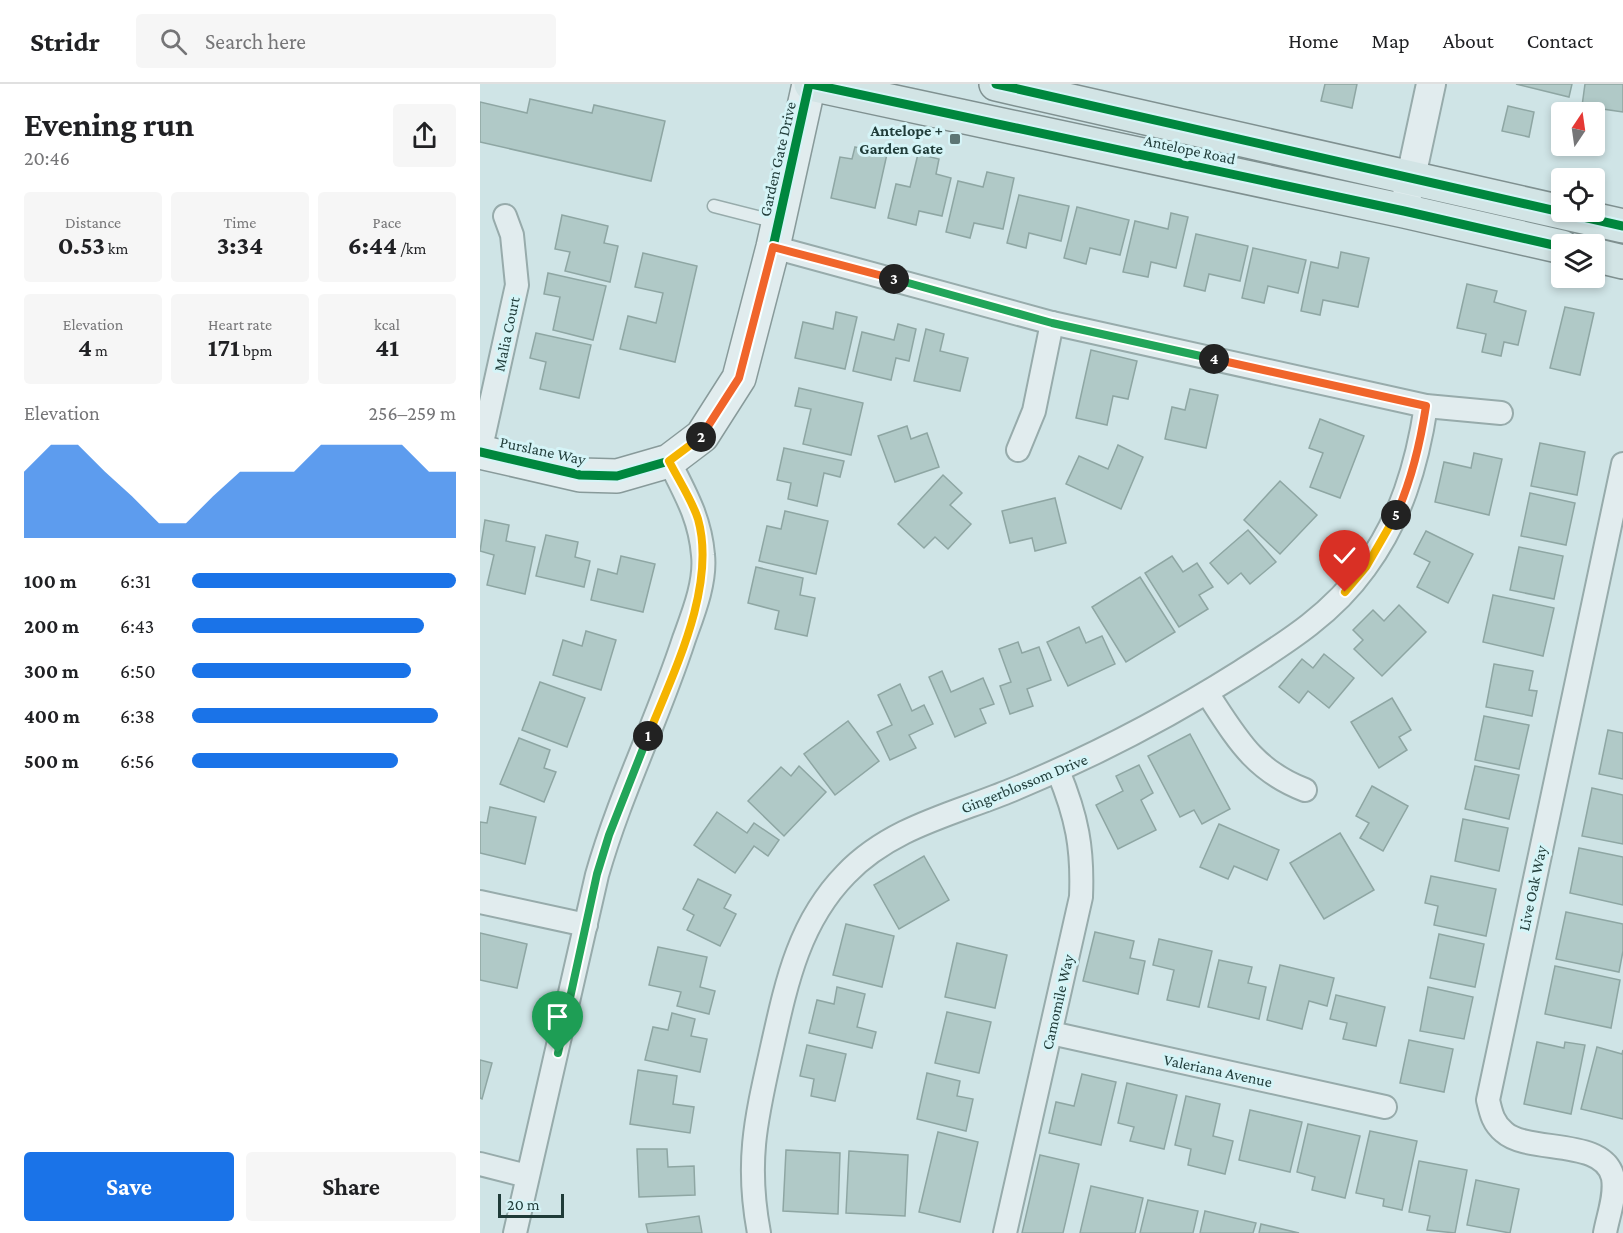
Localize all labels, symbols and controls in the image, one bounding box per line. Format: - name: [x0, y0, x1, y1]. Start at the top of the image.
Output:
- search box: [136, 14, 556, 68]
- icon: search: [157, 25, 190, 58]
- text: Stridr: [30, 26, 100, 57]
- text: Search here: [205, 29, 306, 54]
- text: Home: [1288, 29, 1338, 53]
- text: Map: [1371, 29, 1410, 53]
- text: About: [1443, 29, 1494, 53]
- text: Contact: [1527, 29, 1593, 53]
- street label: Garden Gate Drive: [756, 100, 799, 218]
- north arrow: [1551, 102, 1605, 156]
- map controls: [1551, 102, 1605, 288]
- button: share: [393, 104, 456, 167]
- text: Evening run: [24, 106, 194, 143]
- place label: Antelope + Garden Gate: [859, 122, 944, 157]
- marker: Antelope + Garden Gate: [948, 132, 962, 146]
- street label: Antelope Road: [1142, 132, 1238, 169]
- text: 20:46: [24, 147, 70, 169]
- button: locate: [1551, 168, 1605, 222]
- text: Distance: [65, 214, 121, 231]
- text: Time: [224, 214, 256, 231]
- text: Pace: [373, 214, 401, 231]
- text: 0.53: [58, 231, 105, 260]
- text: 3:34: [217, 231, 263, 260]
- text: 6:44: [348, 231, 397, 260]
- button: layers: [1551, 234, 1605, 288]
- text: km: [105, 240, 128, 257]
- text: /km: [397, 240, 426, 257]
- pin: 3: [879, 264, 909, 294]
- text: 3: [890, 270, 898, 287]
- street label: Malia Court: [490, 294, 523, 373]
- text: Elevation: [63, 316, 123, 333]
- text: Heart rate: [208, 316, 272, 333]
- text: kcal: [374, 316, 400, 333]
- text: 4: [78, 333, 92, 362]
- text: 171: [208, 333, 240, 362]
- text: 41: [375, 333, 399, 362]
- text: m: [92, 342, 108, 359]
- text: bpm: [240, 342, 272, 359]
- pin: 4: [1199, 344, 1229, 374]
- text: 4: [1210, 350, 1218, 367]
- text: Elevation: [24, 402, 100, 424]
- text: 256–259 m: [368, 402, 456, 424]
- pin: 2: [686, 422, 716, 452]
- text: 2: [697, 428, 705, 445]
- street label: Purslane Way: [498, 433, 588, 469]
- pin: 5: [1381, 500, 1411, 530]
- text: 5: [1392, 506, 1400, 523]
- pin: [1319, 530, 1370, 592]
- icon: check: [1328, 539, 1361, 572]
- text: 100 m: [24, 570, 77, 592]
- text: 6:31: [120, 570, 151, 592]
- text: 200 m: [24, 615, 79, 637]
- text: 6:43: [120, 615, 154, 637]
- text: 300 m: [24, 660, 79, 682]
- text: 6:50: [120, 660, 155, 682]
- text: 400 m: [24, 705, 80, 727]
- text: 6:38: [120, 705, 155, 727]
- pin: 1: [633, 721, 663, 751]
- text: 1: [645, 727, 651, 744]
- text: 500 m: [24, 750, 79, 772]
- text: 6:56: [120, 750, 154, 772]
- street label: Gingerblossom Drive: [959, 750, 1090, 818]
- street label: Live Oak Way: [1515, 843, 1551, 933]
- street label: Camomile Way: [1038, 952, 1078, 1052]
- pin: [532, 991, 583, 1053]
- icon: arrive: [541, 1000, 574, 1033]
- street label: Valeriana Avenue: [1162, 1051, 1274, 1090]
- button: Save: [24, 1152, 234, 1221]
- button: Share: [246, 1152, 456, 1221]
- scale bar: [498, 1191, 564, 1218]
- text: 20 m: [507, 1196, 540, 1213]

